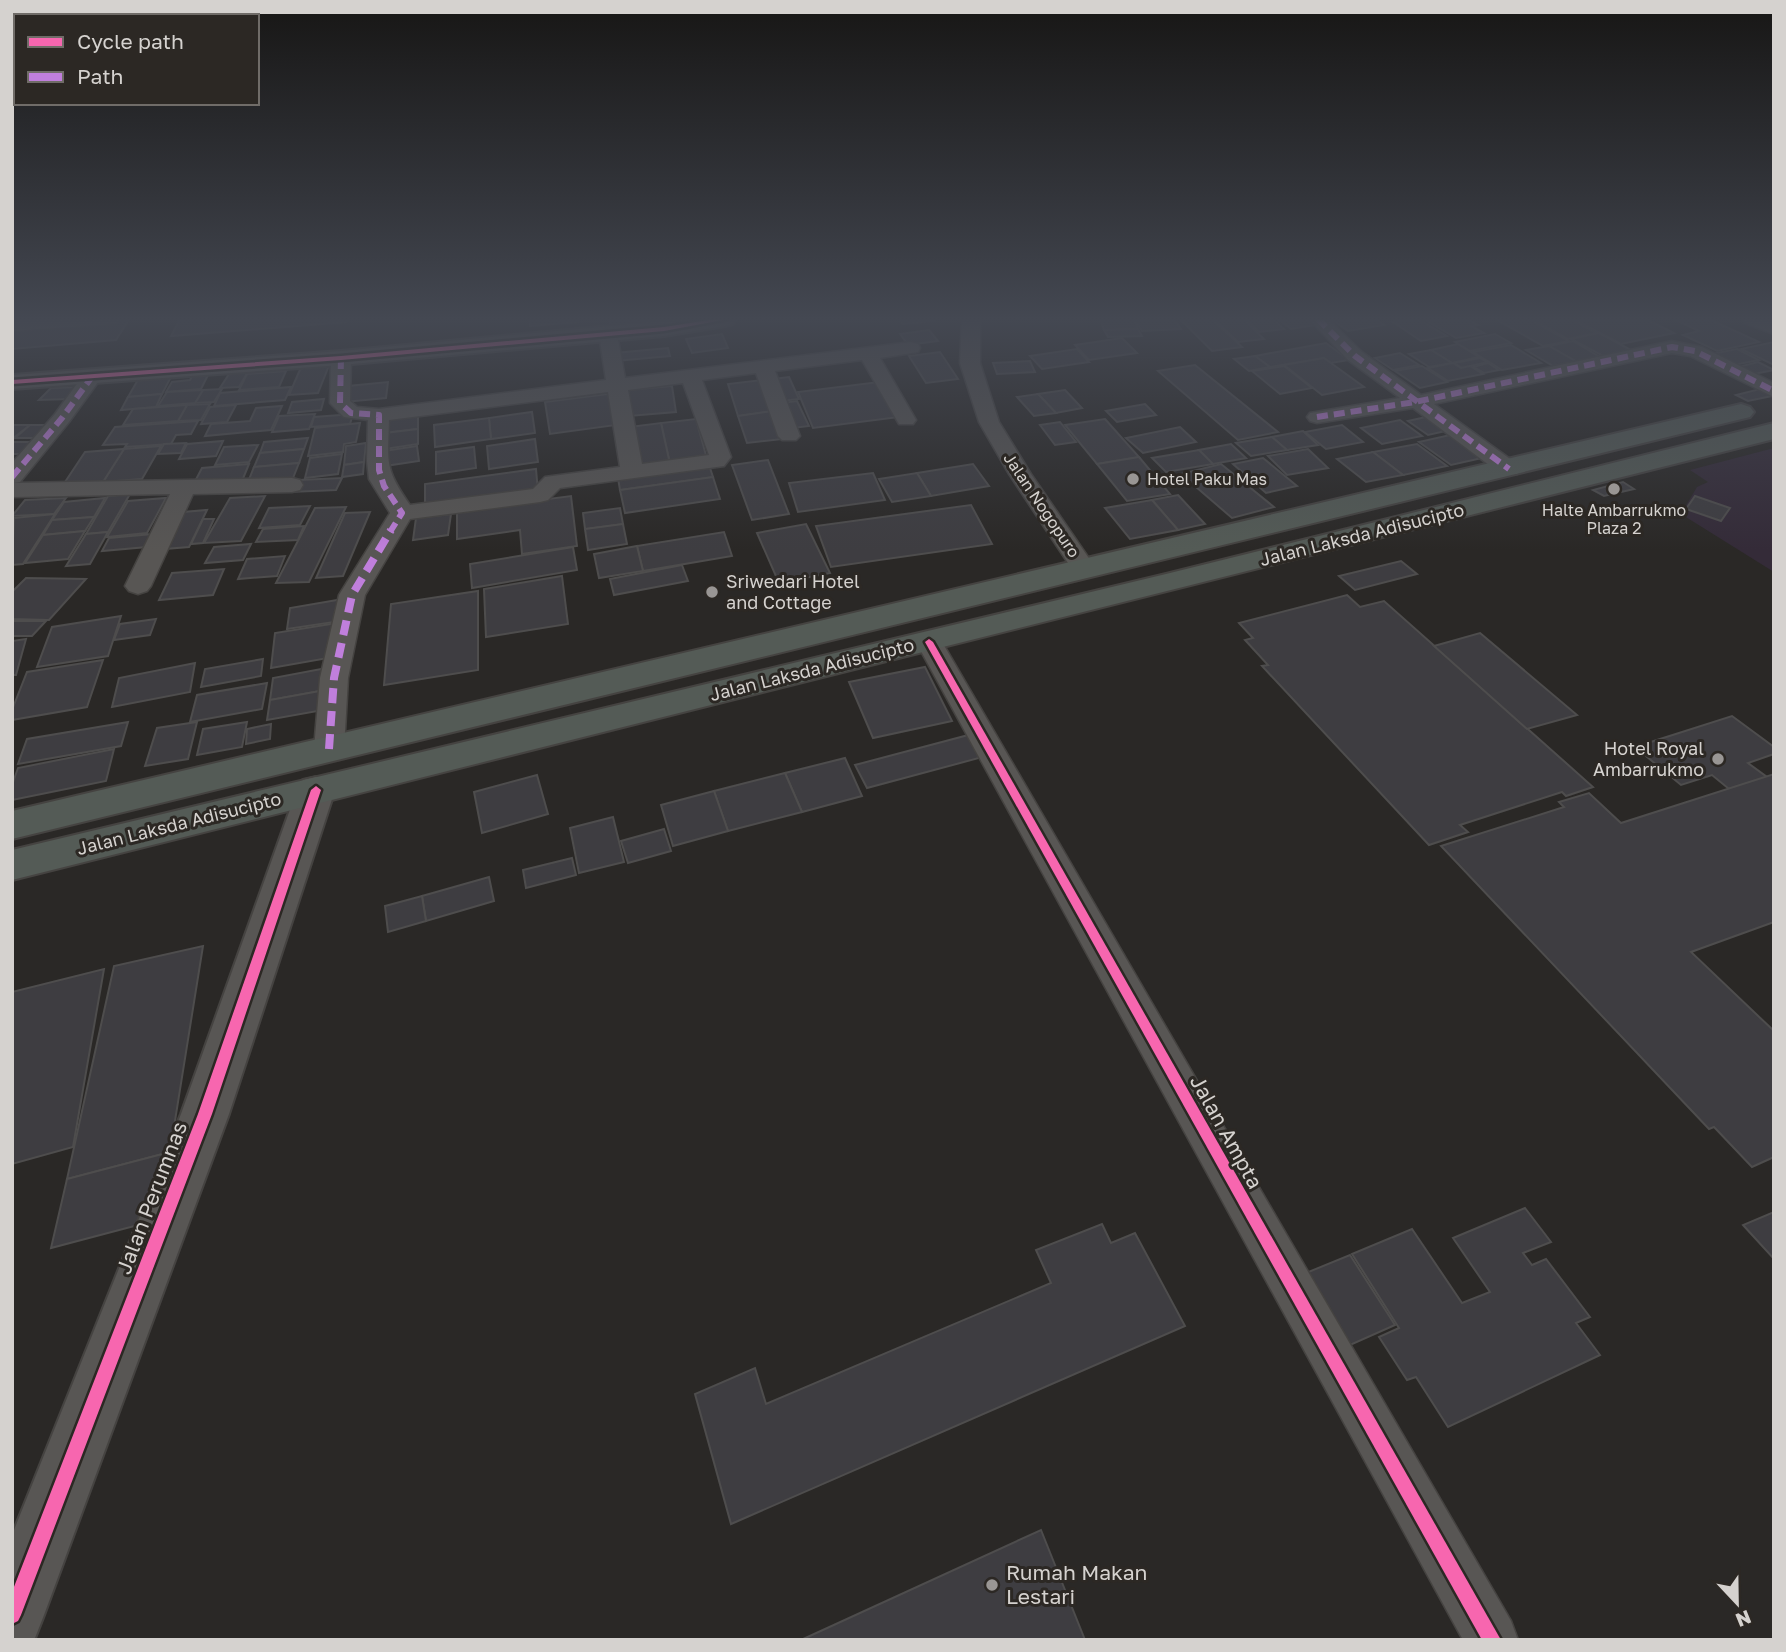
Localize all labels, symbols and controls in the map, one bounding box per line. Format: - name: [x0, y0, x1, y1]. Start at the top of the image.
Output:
- legend: [14, 14, 259, 105]
- text: Cycle path: [77, 28, 184, 54]
- text: Path: [77, 63, 124, 89]
- street label: Jalan Nogopuro: [1000, 449, 1084, 561]
- place label: Hotel Paku Mas: [1147, 469, 1267, 489]
- marker: Hotel Paku Mas: [1125, 471, 1141, 487]
- marker: Halte Ambarrukmo Plaza 2: [1606, 481, 1622, 497]
- street label: Jalan Laksda Adisucipto: [1257, 498, 1466, 570]
- place label: Halte Ambarrukmo Plaza 2: [1542, 500, 1686, 538]
- place label: Sriwedari Hotel and Cottage: [726, 570, 860, 613]
- marker: Sriwedari Hotel and Cottage: [704, 584, 720, 600]
- street label: Jalan Laksda Adisucipto: [707, 633, 916, 705]
- place label: Hotel Royal Ambarrukmo: [1593, 737, 1704, 780]
- marker: Hotel Royal Ambarrukmo: [1710, 751, 1726, 767]
- street label: Jalan Laksda Adisucipto: [74, 787, 283, 859]
- street label: Jalan Ampta: [1185, 1070, 1269, 1193]
- street label: Jalan Perumnas: [110, 1118, 192, 1278]
- place label: Rumah Makan Lestari: [1006, 1559, 1148, 1609]
- north arrow: [1702, 1568, 1772, 1638]
- marker: Rumah Makan Lestari: [984, 1577, 1000, 1593]
- text: N: [1733, 1606, 1755, 1633]

